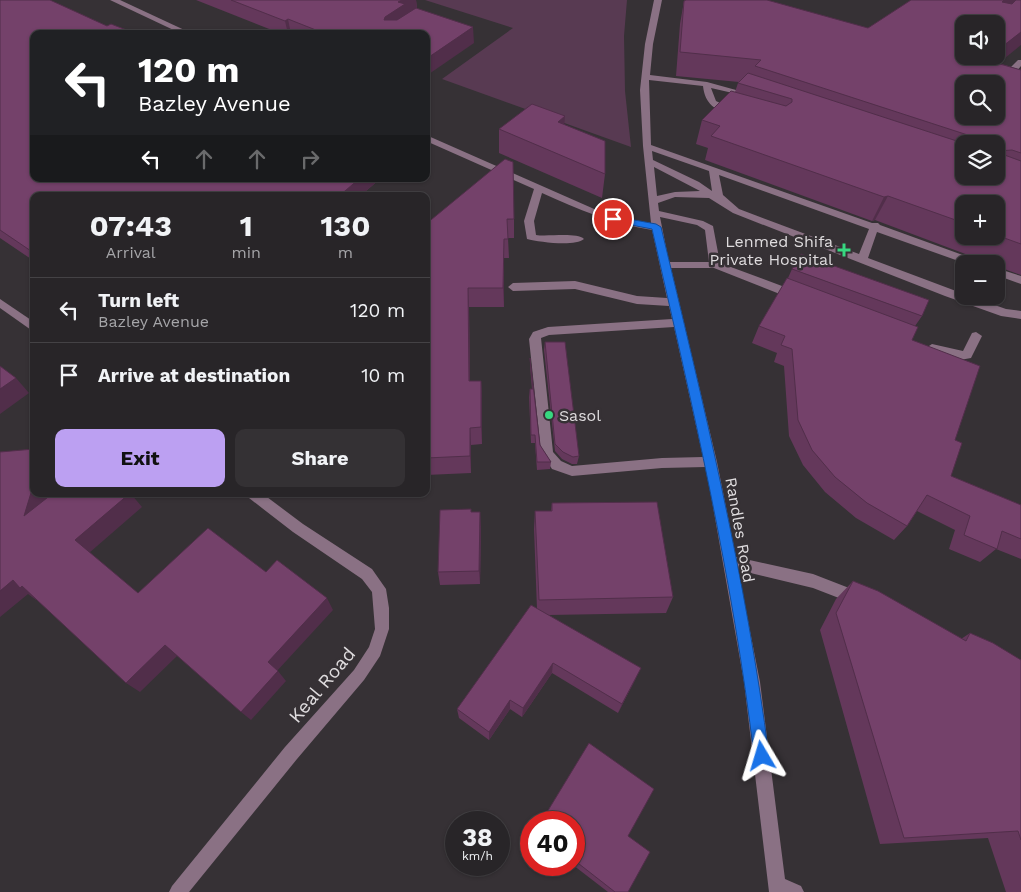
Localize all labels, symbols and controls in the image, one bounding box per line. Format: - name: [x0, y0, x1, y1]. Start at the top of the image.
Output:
- map controls: [955, 15, 1005, 305]
- button: sound: [955, 15, 1005, 65]
- text: 120 m: [138, 49, 239, 91]
- icon: left: [55, 50, 120, 115]
- button: search: [955, 75, 1005, 125]
- text: Bazley Avenue: [138, 91, 291, 116]
- button: layers: [955, 135, 1005, 185]
- icon: left: [137, 145, 165, 173]
- icon: ahead: [190, 145, 218, 173]
- icon: ahead: [243, 145, 271, 173]
- icon: right: [296, 145, 324, 173]
- button: +: [955, 195, 1005, 245]
- pin: [592, 198, 634, 240]
- icon: arrive: [599, 205, 627, 233]
- text: 07:43: [90, 208, 172, 243]
- text: 1: [240, 208, 253, 243]
- text: 130: [320, 208, 370, 243]
- place label: Lenmed Shifa Private Hospital: [710, 232, 833, 269]
- text: Arrival: [106, 243, 156, 262]
- text: min: [231, 243, 261, 262]
- text: m: [338, 243, 353, 262]
- marker: Lenmed Shifa Private Hospital: [837, 243, 851, 257]
- button: −: [955, 255, 1005, 305]
- text: Turn left: [98, 289, 179, 312]
- icon: left: [55, 296, 83, 324]
- text: 120 m: [350, 299, 405, 322]
- text: Bazley Avenue: [98, 312, 209, 331]
- icon: arrive: [55, 361, 83, 389]
- text: Arrive at destination: [98, 364, 290, 387]
- text: 10 m: [361, 364, 405, 387]
- place label: Sasol: [559, 406, 601, 425]
- marker: Sasol: [543, 409, 555, 421]
- button: Exit: [55, 429, 225, 487]
- button: Share: [235, 429, 405, 487]
- street label: Randles Road: [721, 476, 759, 584]
- street label: Keal Road: [284, 643, 360, 727]
- position arrow: [735, 729, 787, 781]
- speed limit sign: 40: [520, 811, 585, 876]
- text: 38: [462, 823, 493, 852]
- text: km/h: [462, 849, 493, 863]

